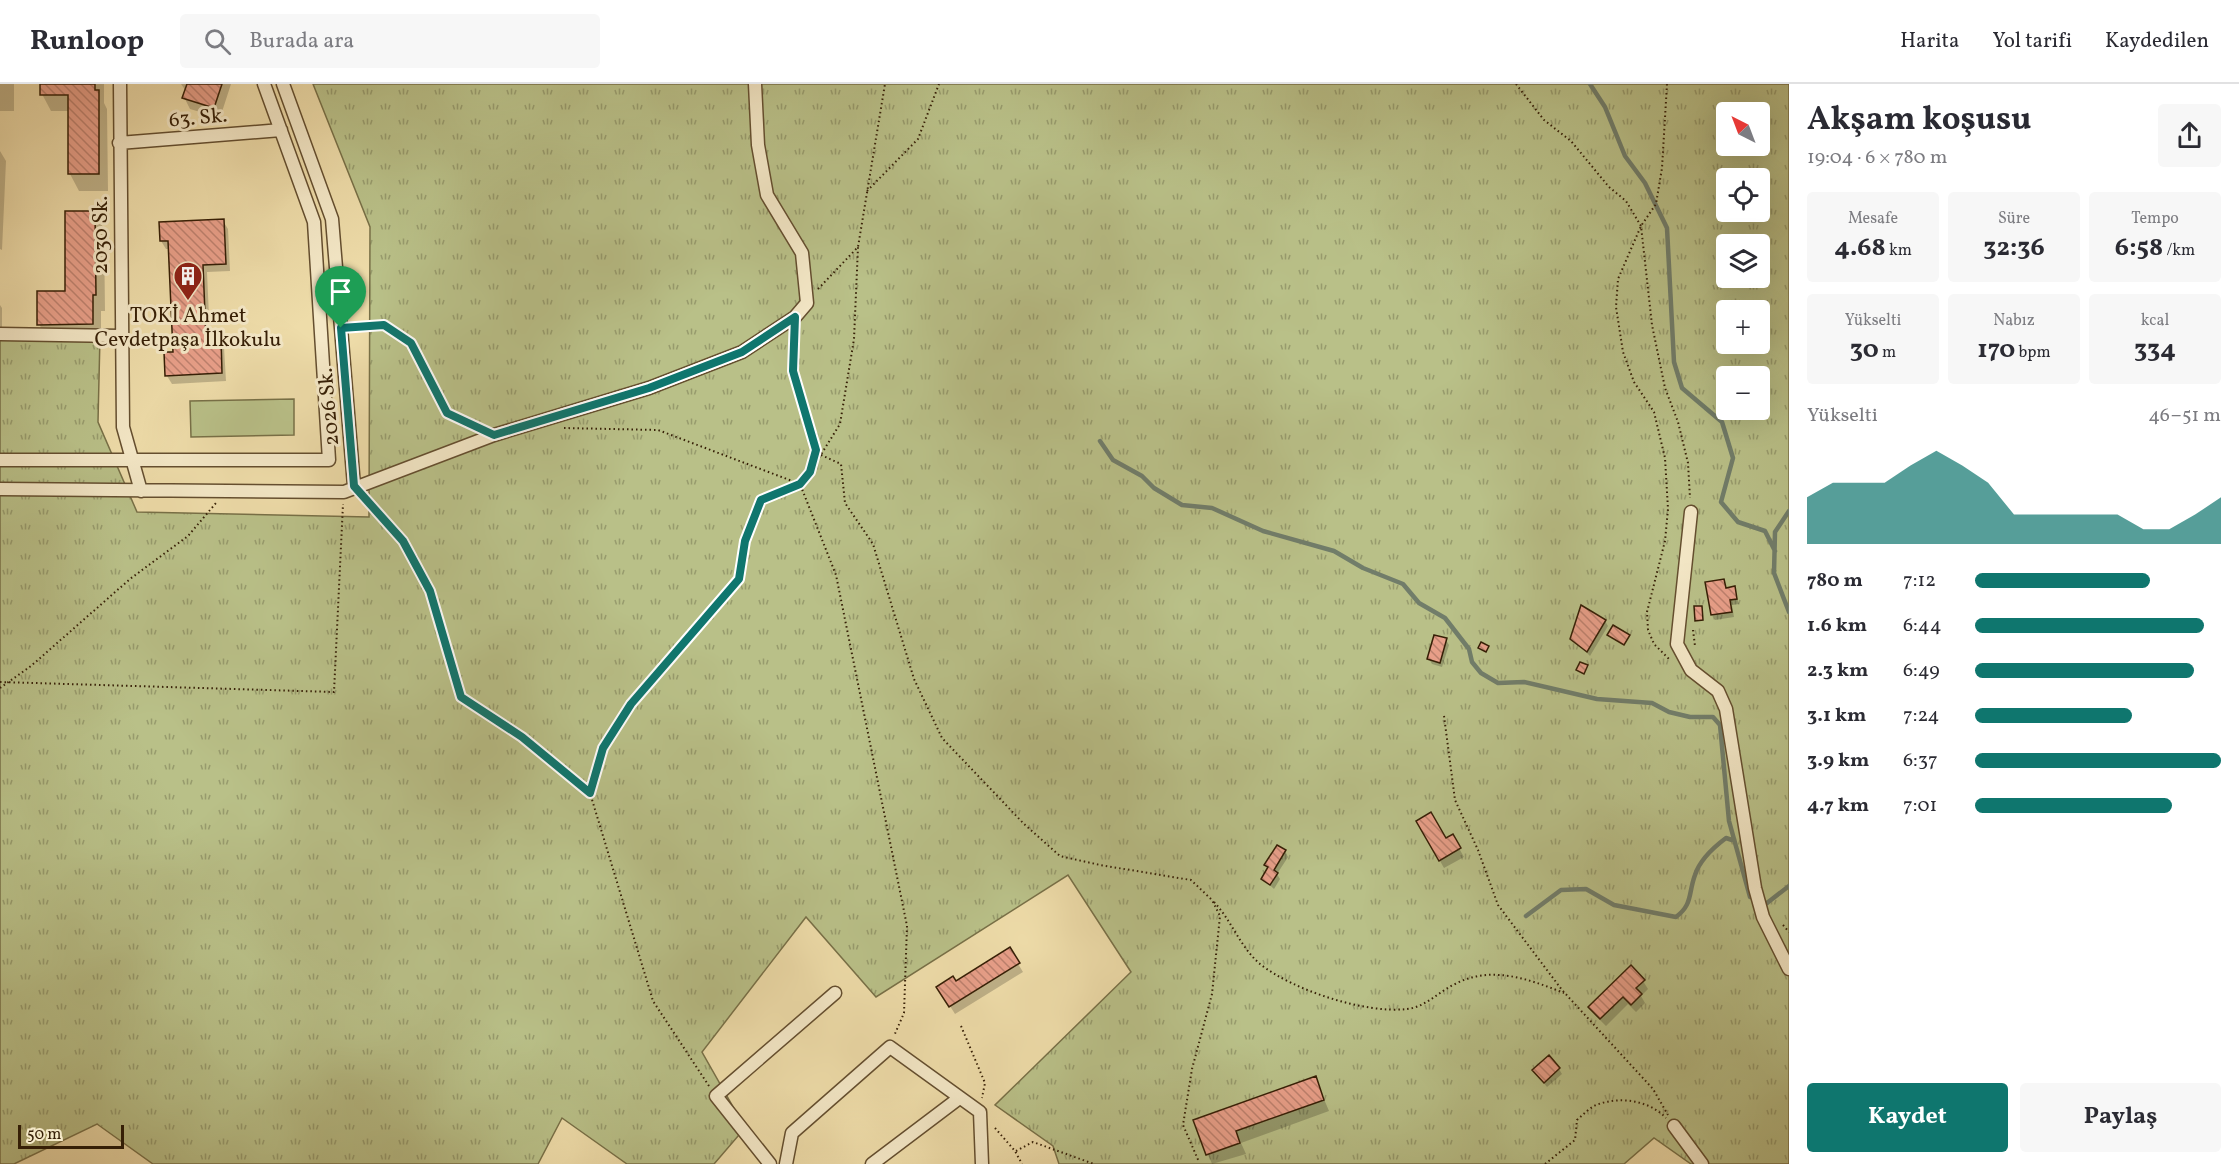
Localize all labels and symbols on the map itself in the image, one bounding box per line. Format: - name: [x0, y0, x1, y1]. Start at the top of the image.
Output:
- street label: 63. Sk.: [168, 102, 228, 135]
- north arrow: [1716, 102, 1770, 156]
- street label: 2030 Sk.: [87, 196, 116, 274]
- building icon: TOKİ Ahmet Cevdetpaşa İlkokulu: [172, 260, 204, 302]
- pin: [315, 266, 366, 328]
- place label: TOKİ Ahmet Cevdetpaşa İlkokulu: [95, 302, 281, 355]
- street label: 2026 Sk.: [312, 367, 347, 447]
- scale bar: [18, 1122, 124, 1150]

